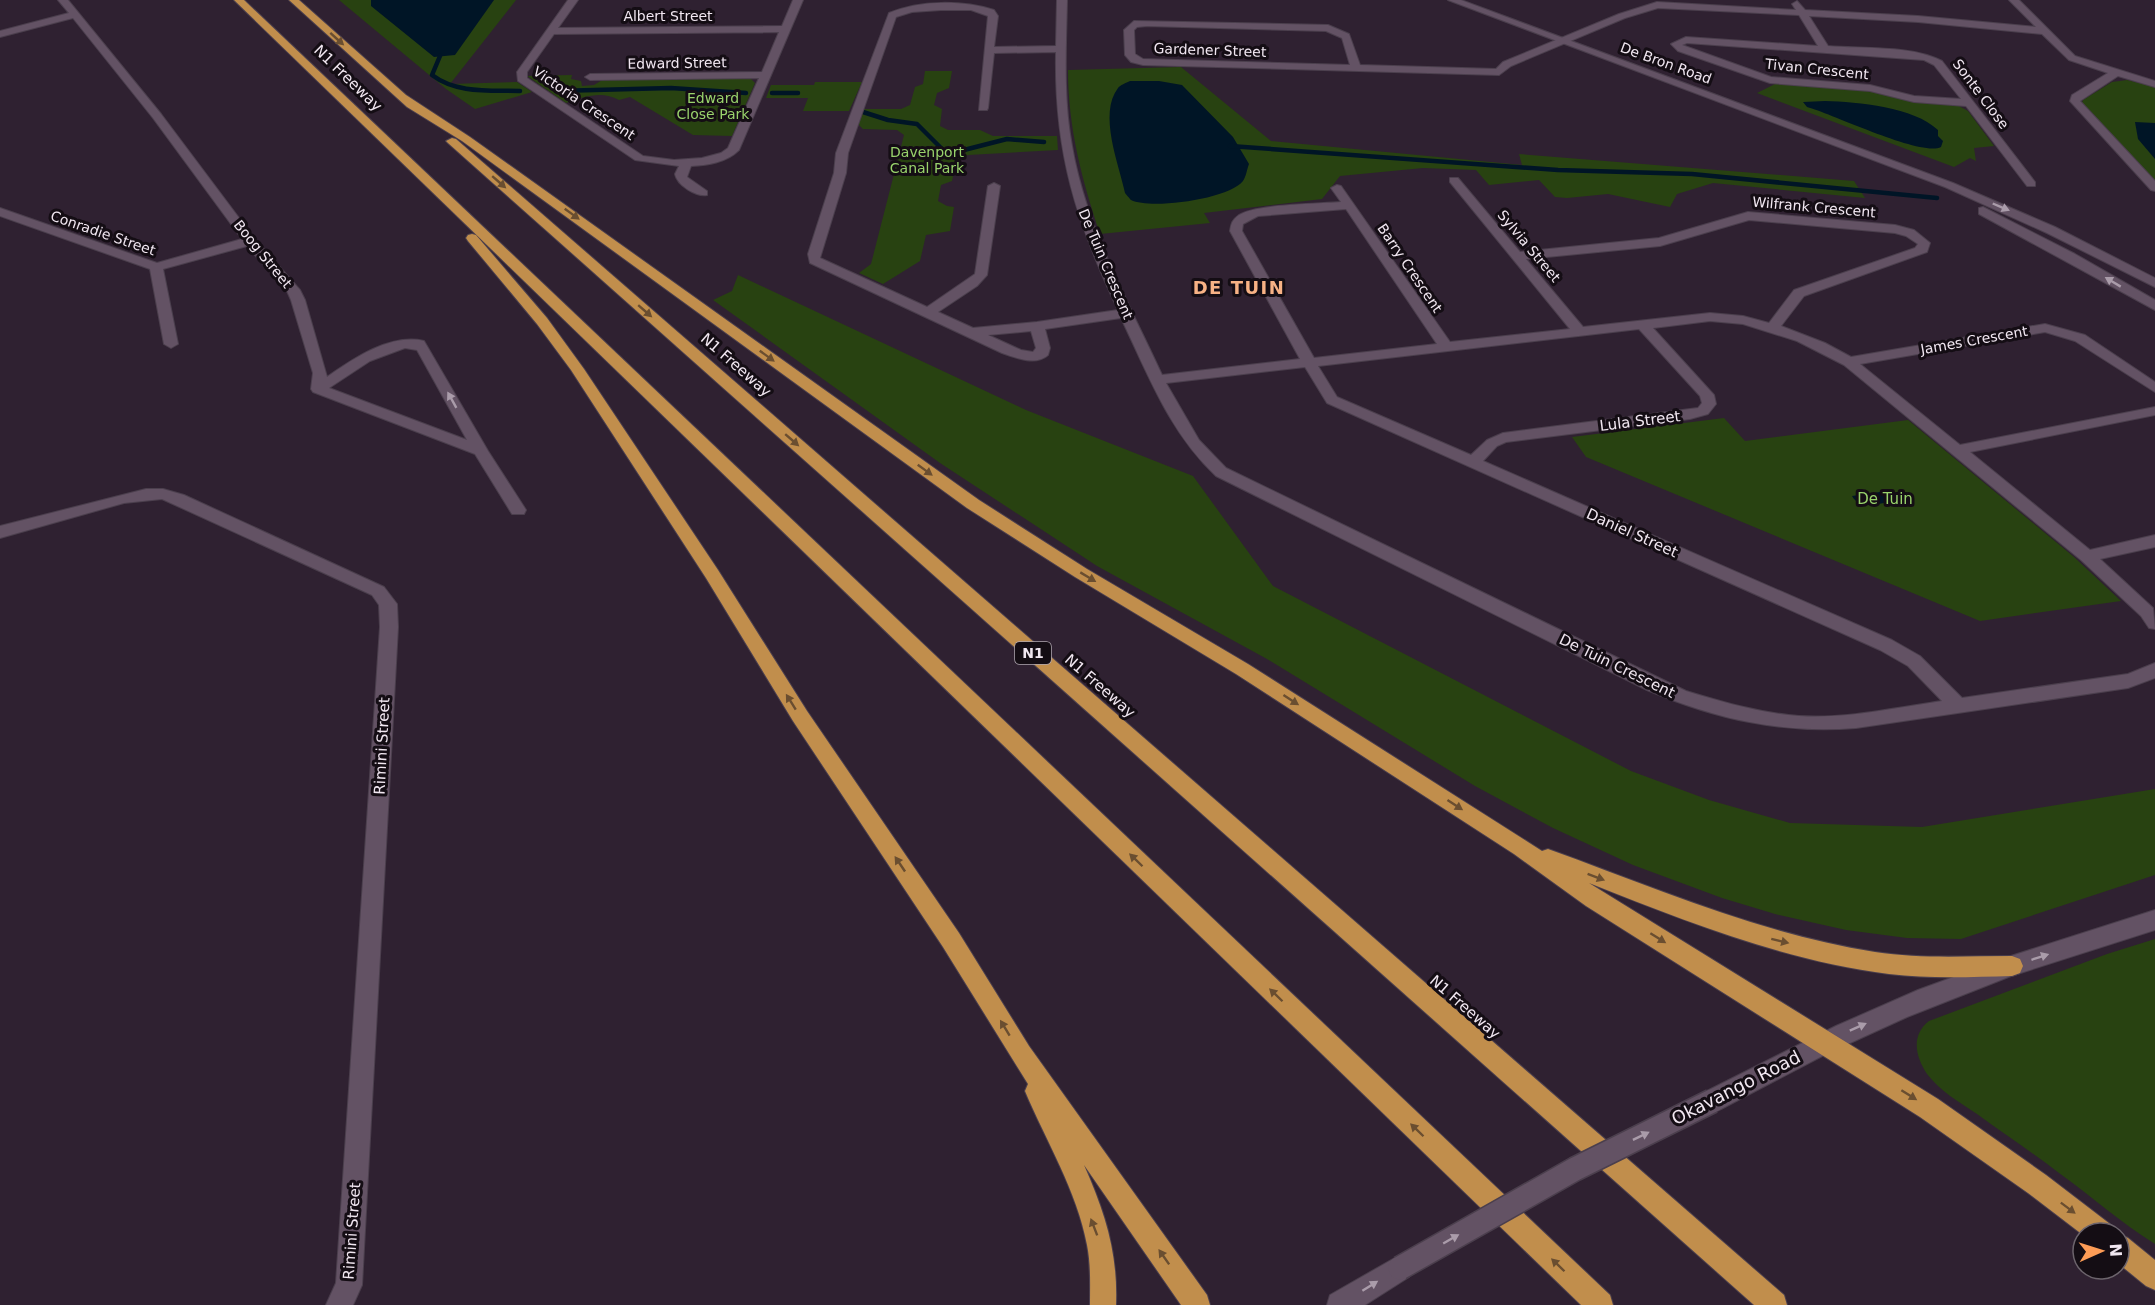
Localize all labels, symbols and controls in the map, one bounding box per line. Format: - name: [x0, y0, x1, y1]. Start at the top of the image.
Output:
- street label: Albert Street: [623, 8, 713, 24]
- one-way arrow: [329, 32, 344, 45]
- street label: De Bron Road: [1618, 39, 1714, 87]
- street label: Gardener Street: [1153, 40, 1267, 60]
- street label: N1 Freeway: [310, 41, 386, 115]
- street label: Edward Street: [627, 54, 727, 72]
- street label: Tivan Crescent: [1763, 56, 1870, 82]
- street label: Sonte Close: [1950, 56, 2012, 132]
- street label: Victoria Crescent: [530, 63, 638, 143]
- park label: Edward Close Park: [677, 90, 750, 122]
- park label: Davenport Canal Park: [890, 144, 965, 176]
- one-way arrow: [491, 175, 506, 188]
- street label: Wilfrank Crescent: [1752, 194, 1877, 220]
- one-way arrow: [1992, 202, 2010, 212]
- street label: De Tuin Crescent: [1076, 206, 1137, 322]
- street label: Sylvia Street: [1494, 207, 1564, 286]
- street label: Conradie Street: [48, 208, 158, 259]
- one-way arrow: [563, 208, 579, 220]
- street label: Boog Street: [231, 217, 296, 292]
- street label: Barry Crescent: [1374, 220, 1446, 316]
- one-way arrow: [2105, 276, 2121, 287]
- district label: DE TUIN: [1193, 277, 1285, 298]
- one-way arrow: [637, 304, 652, 317]
- street label: James Crescent: [1918, 323, 2029, 357]
- street label: N1 Freeway: [697, 329, 775, 401]
- one-way arrow: [759, 349, 774, 361]
- one-way arrow: [447, 391, 457, 408]
- street label: Lula Street: [1599, 407, 1682, 435]
- one-way arrow: [784, 433, 799, 447]
- one-way arrow: [916, 464, 932, 476]
- park label: De Tuin: [1857, 490, 1913, 508]
- street label: Daniel Street: [1583, 505, 1681, 561]
- one-way arrow: [1080, 572, 1096, 583]
- street label: De Tuin Crescent: [1556, 630, 1678, 702]
- road number: N1: [1015, 642, 1051, 664]
- street label: N1 Freeway: [1061, 650, 1139, 722]
- one-way arrow: [786, 694, 797, 710]
- one-way arrow: [1283, 695, 1299, 706]
- street label: Rimini Street: [370, 697, 394, 795]
- one-way arrow: [1447, 800, 1463, 811]
- one-way arrow: [1129, 853, 1143, 867]
- one-way arrow: [894, 855, 905, 872]
- one-way arrow: [1587, 872, 1605, 882]
- one-way arrow: [1649, 933, 1666, 944]
- one-way arrow: [1770, 936, 1789, 946]
- one-way arrow: [2031, 951, 2049, 961]
- street label: N1 Freeway: [1426, 971, 1504, 1043]
- one-way arrow: [1270, 988, 1284, 1002]
- one-way arrow: [999, 1020, 1010, 1036]
- one-way arrow: [1850, 1023, 1867, 1032]
- street label: Okavango Road: [1668, 1046, 1804, 1129]
- one-way arrow: [1901, 1090, 1917, 1101]
- one-way arrow: [1411, 1123, 1425, 1137]
- one-way arrow: [1633, 1132, 1650, 1141]
- street label: Rimini Street: [340, 1182, 364, 1280]
- one-way arrow: [2061, 1201, 2076, 1213]
- one-way arrow: [1089, 1217, 1099, 1235]
- north arrow: [2071, 1221, 2131, 1281]
- one-way arrow: [1443, 1234, 1460, 1244]
- text: N: [2106, 1243, 2125, 1257]
- one-way arrow: [1158, 1250, 1170, 1266]
- one-way arrow: [1551, 1258, 1565, 1272]
- one-way arrow: [1362, 1281, 1379, 1292]

